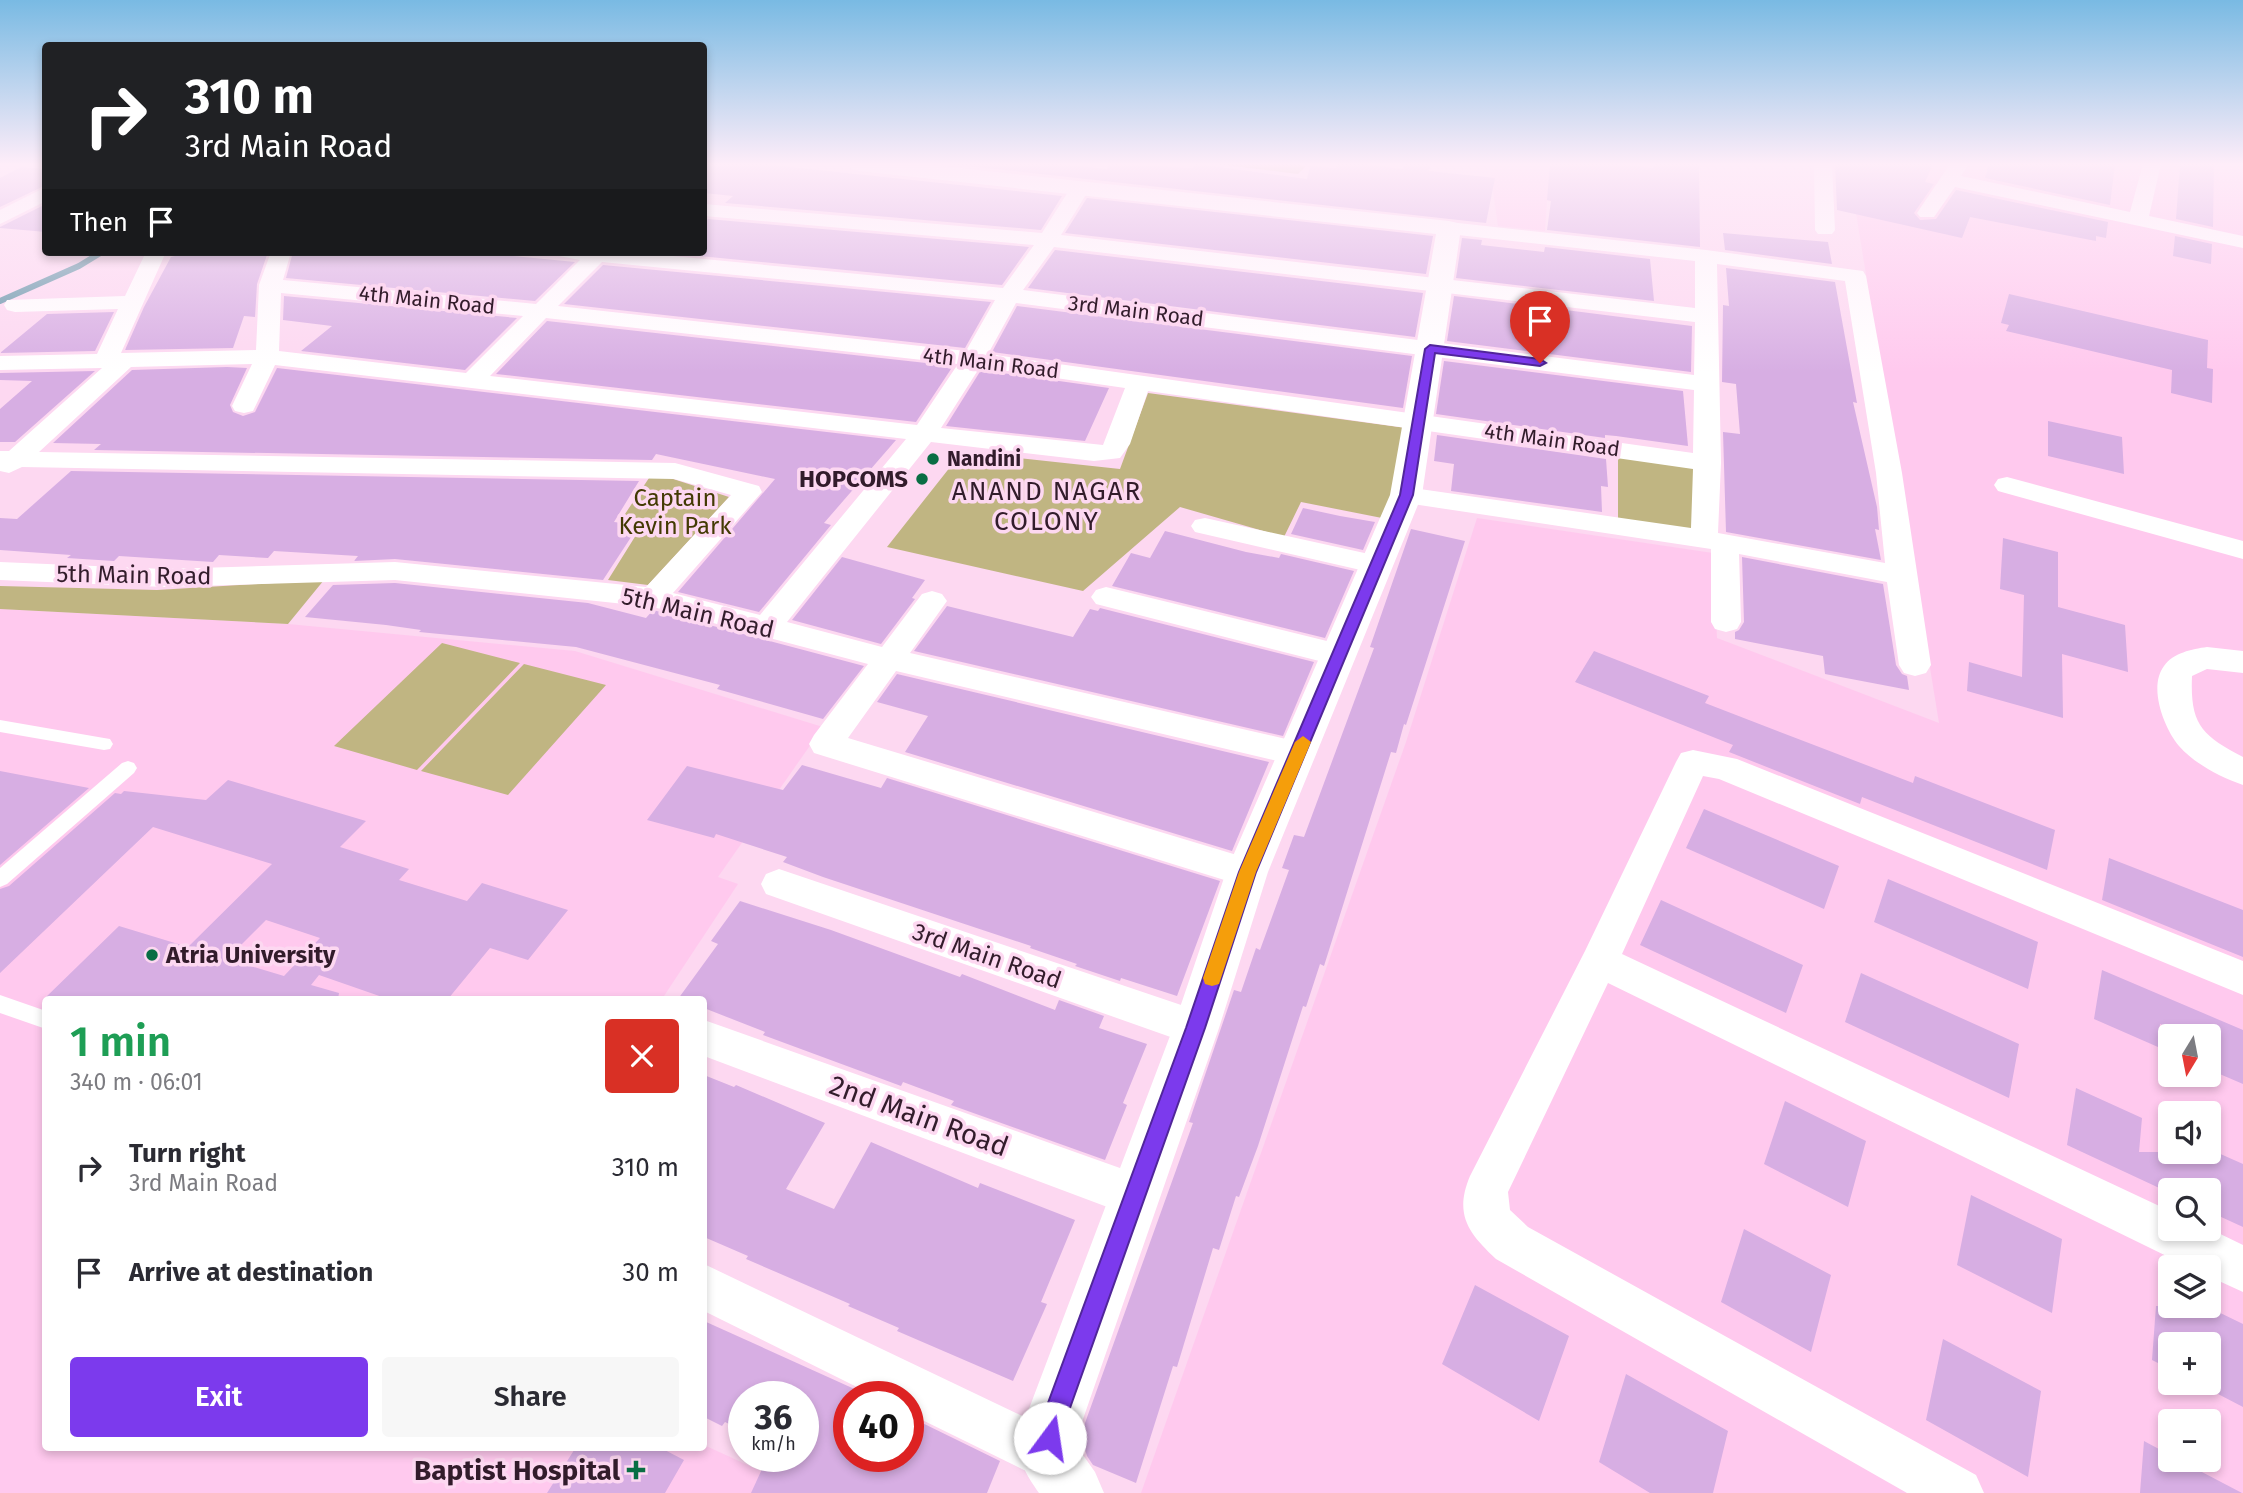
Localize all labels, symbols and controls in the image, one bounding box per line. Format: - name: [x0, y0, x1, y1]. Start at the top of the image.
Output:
- text: 310 m: [185, 67, 314, 126]
- icon: right: [70, 70, 161, 161]
- text: 3rd Main Road: [185, 127, 392, 165]
- icon: arrive: [142, 203, 180, 241]
- text: Then: [70, 207, 128, 238]
- street label: 4th Main Road: [358, 280, 496, 320]
- street label: 3rd Main Road: [1067, 290, 1205, 332]
- pin: [1510, 291, 1570, 363]
- icon: arrive: [1521, 302, 1559, 340]
- street label: 4th Main Road: [922, 342, 1060, 384]
- street label: 4th Main Road: [1483, 418, 1621, 462]
- place label: Nandini: [947, 446, 1021, 472]
- marker: Nandini: [925, 451, 941, 467]
- place label: HOPCOMS: [799, 465, 908, 493]
- marker: HOPCOMS: [914, 471, 930, 487]
- district label: ANAND NAGAR COLONY: [952, 476, 1142, 537]
- park label: Captain Kevin Park: [618, 484, 732, 540]
- street label: 5th Main Road: [56, 560, 212, 590]
- street label: 5th Main Road: [619, 582, 777, 644]
- street label: 3rd Main Road: [909, 917, 1065, 995]
- place label: Atria University: [165, 941, 336, 969]
- marker: Atria University: [144, 947, 160, 963]
- text: 1 min: [70, 1017, 171, 1067]
- button: close: [605, 1019, 679, 1093]
- north arrow: [2158, 1024, 2221, 1087]
- map controls: [2158, 1024, 2221, 1472]
- text: 340 m · 06:01: [70, 1068, 203, 1096]
- street label: 2nd Main Road: [825, 1068, 1013, 1164]
- button: sound: [2158, 1101, 2221, 1164]
- text: Turn right: [129, 1138, 246, 1169]
- icon: right: [70, 1149, 108, 1187]
- text: 310 m: [612, 1152, 679, 1183]
- text: 3rd Main Road: [129, 1169, 278, 1197]
- button: search: [2158, 1178, 2221, 1241]
- icon: arrive: [70, 1254, 108, 1292]
- button: layers: [2158, 1255, 2221, 1318]
- text: Arrive at destination: [129, 1257, 373, 1288]
- text: 30 m: [622, 1257, 679, 1288]
- button: +: [2158, 1332, 2221, 1395]
- button: Exit: [70, 1357, 368, 1437]
- button: Share: [382, 1357, 679, 1437]
- speed limit sign: 40: [833, 1381, 924, 1472]
- text: 36: [755, 1396, 792, 1438]
- position arrow: [1013, 1401, 1087, 1475]
- button: −: [2158, 1409, 2221, 1472]
- text: km/h: [751, 1433, 796, 1455]
- place label: Baptist Hospital: [414, 1454, 621, 1487]
- marker: Baptist Hospital: [626, 1460, 646, 1480]

